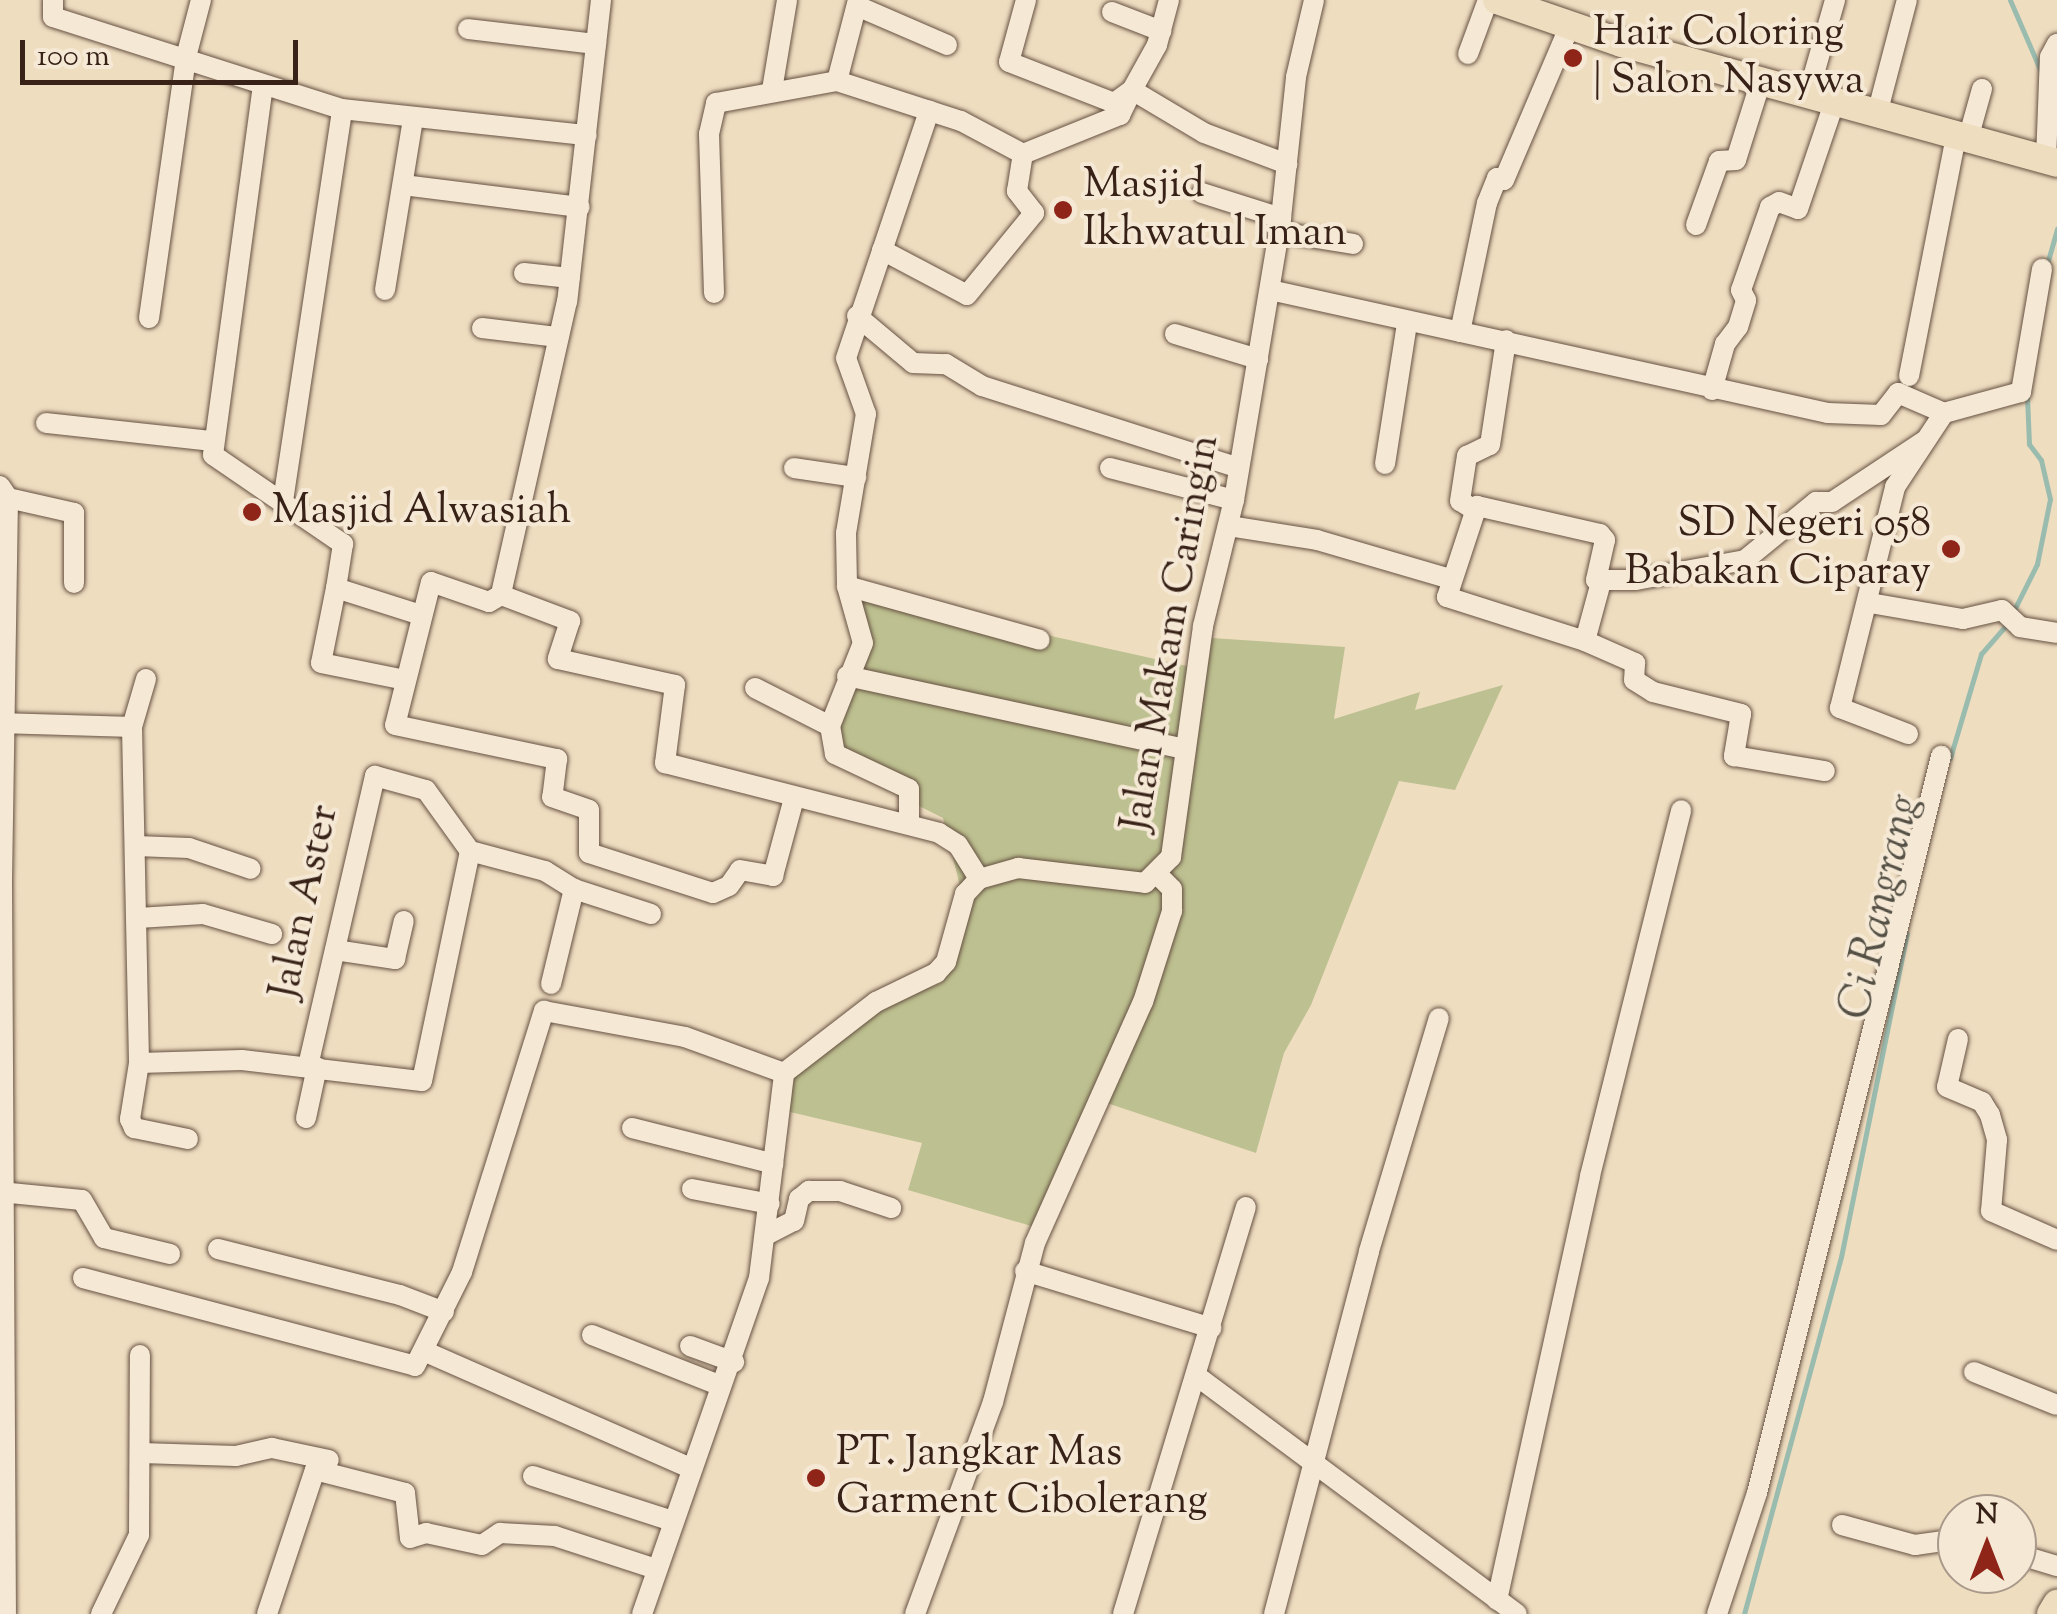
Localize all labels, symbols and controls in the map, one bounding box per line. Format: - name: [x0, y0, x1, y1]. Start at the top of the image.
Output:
- place label: Hair Coloring | Salon Nasywa: [1593, 9, 1864, 108]
- scale bar: [25, 20, 302, 82]
- text: 100 m: [37, 36, 110, 79]
- marker: Hair Coloring | Salon Nasywa: [1562, 47, 1584, 69]
- place label: Masjid Ikhwatul Iman: [1083, 161, 1347, 260]
- marker: Masjid Ikhwatul Iman: [1052, 199, 1074, 221]
- street label: Jalan Makam Caringin: [1112, 431, 1232, 835]
- place label: Masjid Alwasiah: [272, 487, 571, 537]
- place label: SD Negeri 058 Babakan Ciparay: [1625, 500, 1931, 598]
- marker: Masjid Alwasiah: [241, 501, 263, 523]
- marker: SD Negeri 058 Babakan Ciparay: [1940, 538, 1962, 560]
- water label: Ci Rangrang: [1830, 789, 1934, 1025]
- street label: Jalan Aster: [261, 801, 351, 1003]
- place label: PT. Jangkar Mas Garment Cibolerang: [836, 1429, 1208, 1528]
- marker: PT. Jangkar Mas Garment Cibolerang: [805, 1467, 827, 1489]
- north arrow: [1937, 1494, 2037, 1594]
- text: N: [1976, 1496, 1998, 1536]

